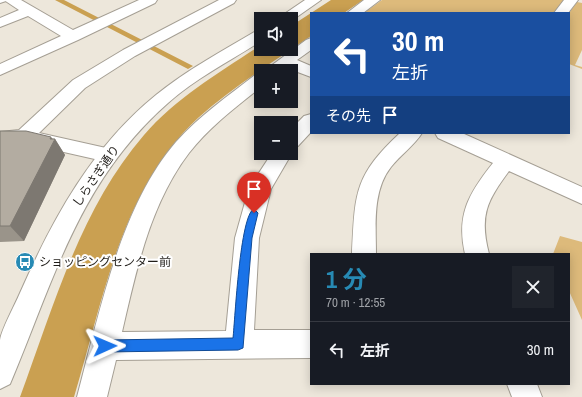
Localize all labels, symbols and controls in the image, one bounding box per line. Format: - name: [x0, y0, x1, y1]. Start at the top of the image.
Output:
- map controls: [254, 12, 298, 160]
- button: sound: [254, 12, 298, 56]
- text: 30 m: [392, 22, 444, 60]
- icon: left: [326, 28, 378, 80]
- text: 左折: [392, 60, 428, 85]
- button: +: [254, 64, 298, 108]
- icon: arrive: [379, 104, 401, 126]
- text: その先: [326, 105, 371, 126]
- button: −: [254, 116, 298, 160]
- street label: しらさぎ通り: [69, 142, 123, 210]
- pin: [237, 172, 271, 213]
- icon: arrive: [243, 178, 265, 200]
- bus stop icon: ショッピングセンター前: [14, 251, 36, 273]
- place label: ショッピングセンター前: [39, 254, 171, 270]
- text: 1 分: [326, 263, 366, 295]
- button: close: [512, 266, 554, 308]
- text: 70 m · 12:55: [326, 294, 385, 311]
- position arrow: [84, 325, 126, 367]
- icon: left: [326, 339, 348, 361]
- text: 30 m: [527, 339, 554, 360]
- text: 左折: [360, 340, 390, 361]

